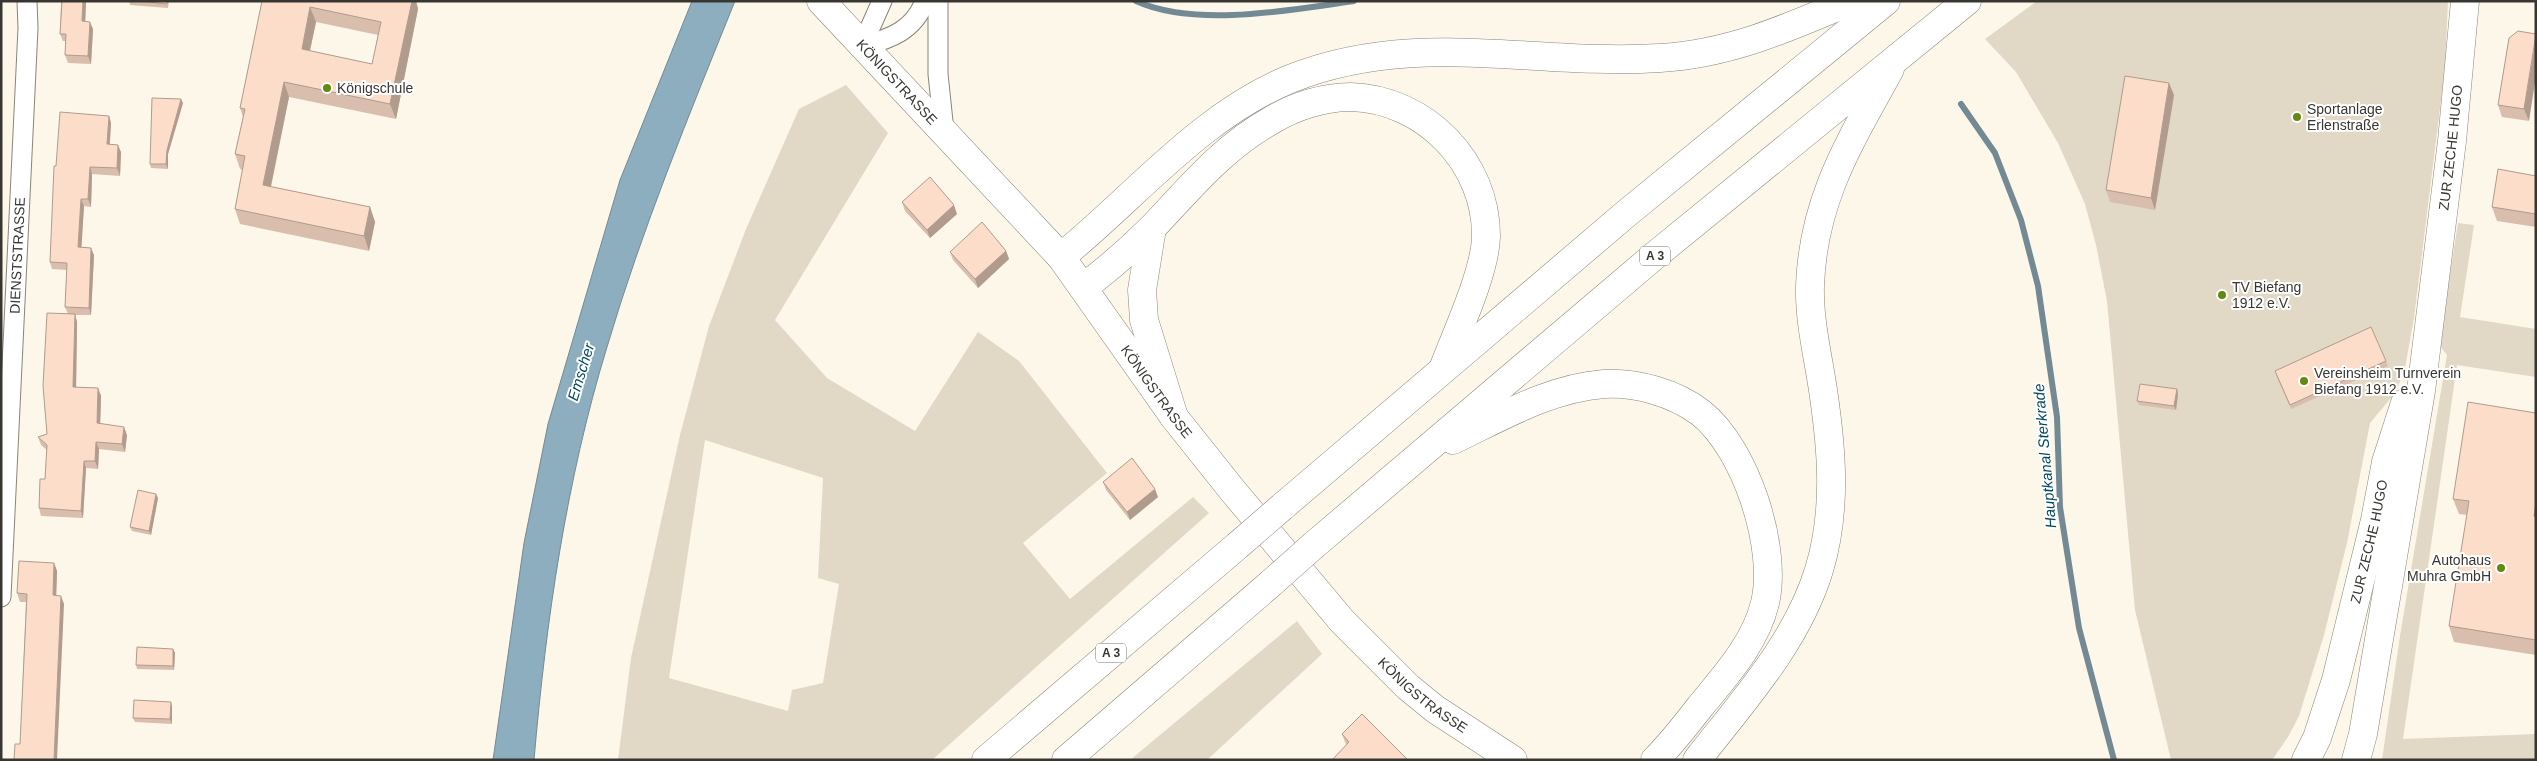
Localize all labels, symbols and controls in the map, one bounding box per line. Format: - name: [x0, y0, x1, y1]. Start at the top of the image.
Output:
- street label: KÖNIGSTRASSE: [853, 36, 941, 128]
- place label: Königschule: [337, 80, 413, 96]
- marker: Königschule: [321, 82, 333, 94]
- street label: ZUR ZECHE HUGO: [2435, 84, 2465, 211]
- place label: Sportanlage Erlenstraße: [2307, 101, 2383, 133]
- marker: Sportanlage Erlenstraße: [2291, 111, 2303, 123]
- street label: DIENSTSTRASSE: [6, 197, 28, 314]
- road number: A 3: [1640, 247, 1670, 266]
- place label: TV Biefang 1912 e.V.: [2232, 279, 2301, 311]
- marker: TV Biefang 1912 e.V.: [2216, 289, 2228, 301]
- water label: Emscher: [564, 340, 598, 403]
- street label: KÖNIGSTRASSE: [1118, 342, 1196, 441]
- place label: Vereinsheim Turnverein Biefang 1912 e.V.: [2314, 365, 2461, 397]
- marker: Vereinsheim Turnverein Biefang 1912 e.V.: [2298, 375, 2310, 387]
- water label: Hauptkanal Sterkrade: [2030, 383, 2059, 529]
- street label: ZUR ZECHE HUGO: [2347, 478, 2390, 605]
- place label: Autohaus Muhra GmbH: [2407, 552, 2491, 584]
- marker: Autohaus Muhra GmbH: [2495, 562, 2507, 574]
- road number: A 3: [1096, 644, 1126, 662]
- street label: KÖNIGSTRASSE: [1375, 654, 1470, 736]

